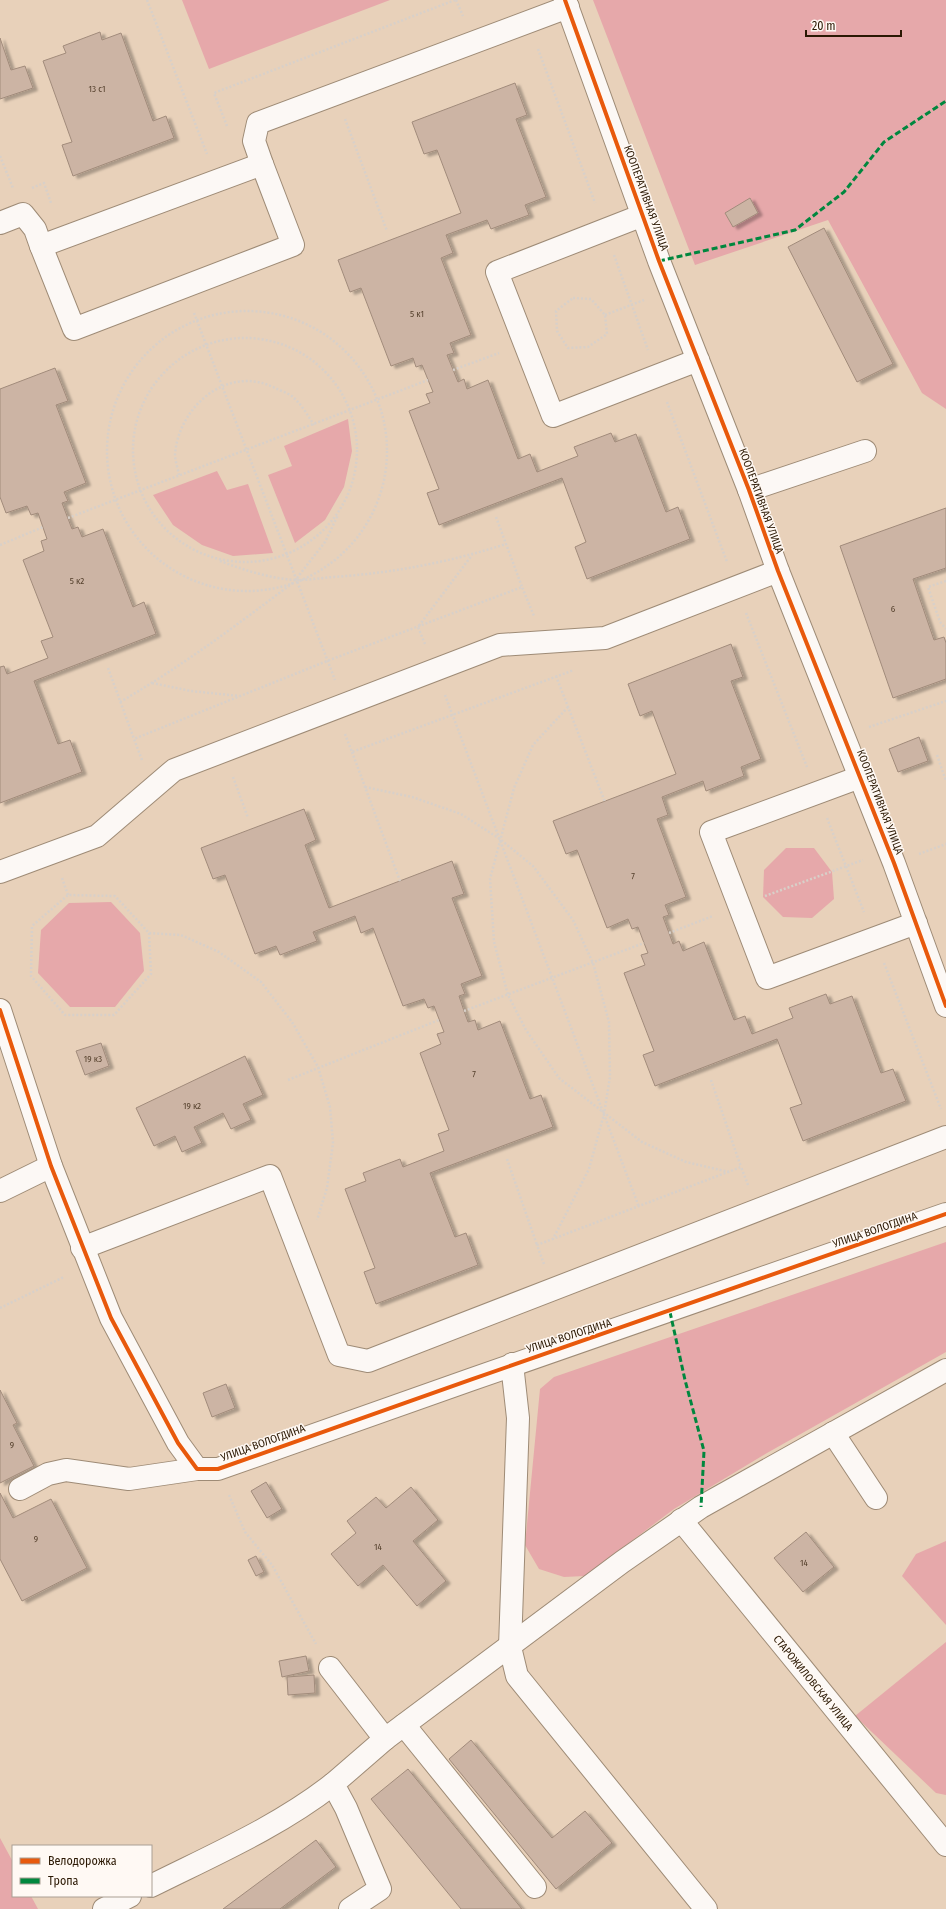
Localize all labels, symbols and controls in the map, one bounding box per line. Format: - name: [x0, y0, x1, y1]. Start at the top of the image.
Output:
- scale bar: [806, 12, 901, 38]
- text: 20 m: [812, 19, 836, 33]
- house number: 13 с1: [89, 84, 105, 94]
- street label: КООПЕРАТИВНАЯ УЛИЦА: [621, 144, 671, 253]
- house number: 5 к1: [410, 309, 424, 319]
- street label: КООПЕРАТИВНАЯ УЛИЦА: [736, 447, 786, 556]
- house number: 5 к2: [70, 576, 84, 586]
- house number: 6: [891, 604, 896, 614]
- street label: КООПЕРАТИВНАЯ УЛИЦА: [854, 748, 906, 856]
- house number: 7: [631, 871, 635, 881]
- house number: 19 к3: [84, 1054, 102, 1064]
- house number: 7: [472, 1069, 476, 1079]
- house number: 19 к2: [183, 1101, 201, 1111]
- street label: УЛИЦА ВОЛОГДИНА: [830, 1209, 919, 1251]
- street label: УЛИЦА ВОЛОГДИНА: [524, 1316, 613, 1356]
- street label: УЛИЦА ВОЛОГДИНА: [218, 1422, 307, 1465]
- house number: 9: [10, 1440, 14, 1450]
- house number: 9: [34, 1534, 38, 1544]
- house number: 14: [374, 1542, 383, 1552]
- house number: 14: [800, 1558, 809, 1568]
- street label: СТАРОЖИЛОВСКАЯ УЛИЦА: [770, 1633, 856, 1734]
- legend: [12, 1845, 152, 1897]
- text: Велодорожка: [48, 1854, 117, 1868]
- text: Тропа: [48, 1874, 79, 1888]

